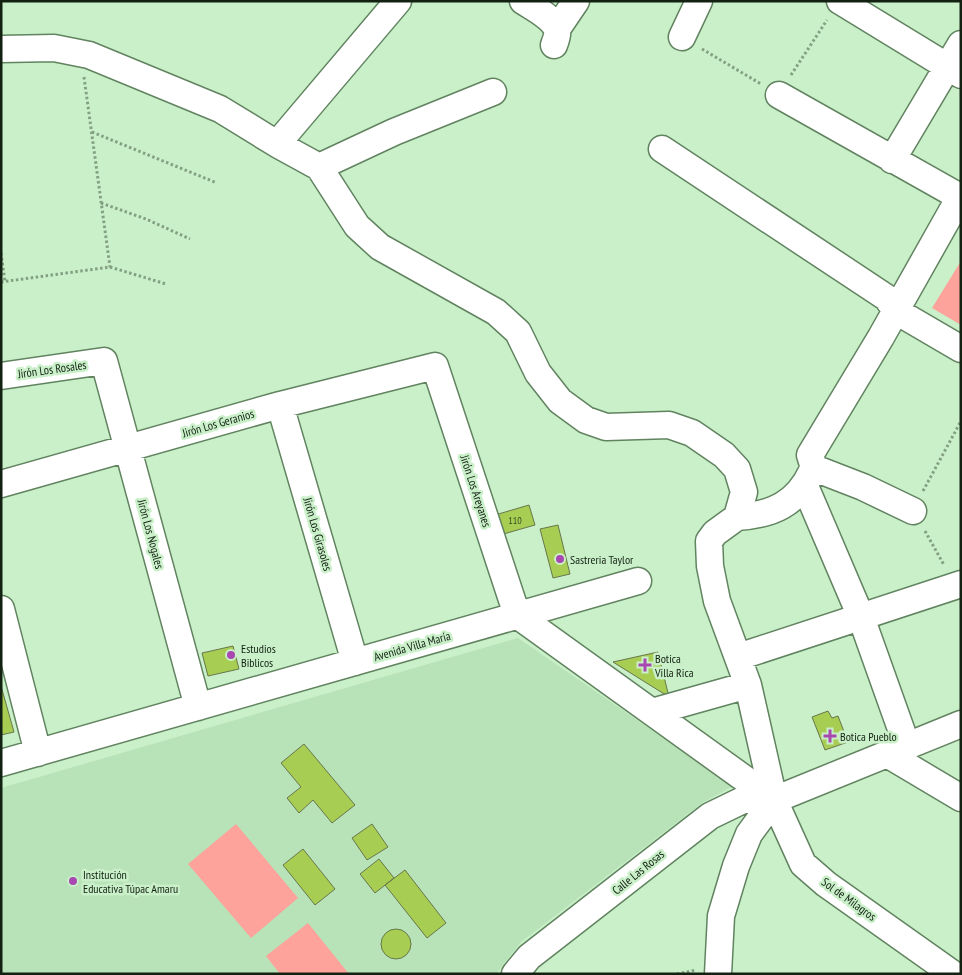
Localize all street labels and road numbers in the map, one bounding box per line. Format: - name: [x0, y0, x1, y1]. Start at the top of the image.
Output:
- street label: Jirón Los Rosales: [16, 357, 87, 381]
- street label: Jirón Los Geranios: [179, 406, 256, 441]
- street label: Jirón Los Areyanes: [457, 452, 495, 529]
- street label: Jirón Los Girasoles: [300, 495, 336, 572]
- street label: Jirón Los Nogales: [134, 497, 167, 570]
- street label: Avenida Villa María: [372, 628, 452, 664]
- street label: Calle Las Rosas: [609, 846, 667, 898]
- street label: Sol de Milagros: [819, 874, 879, 924]

